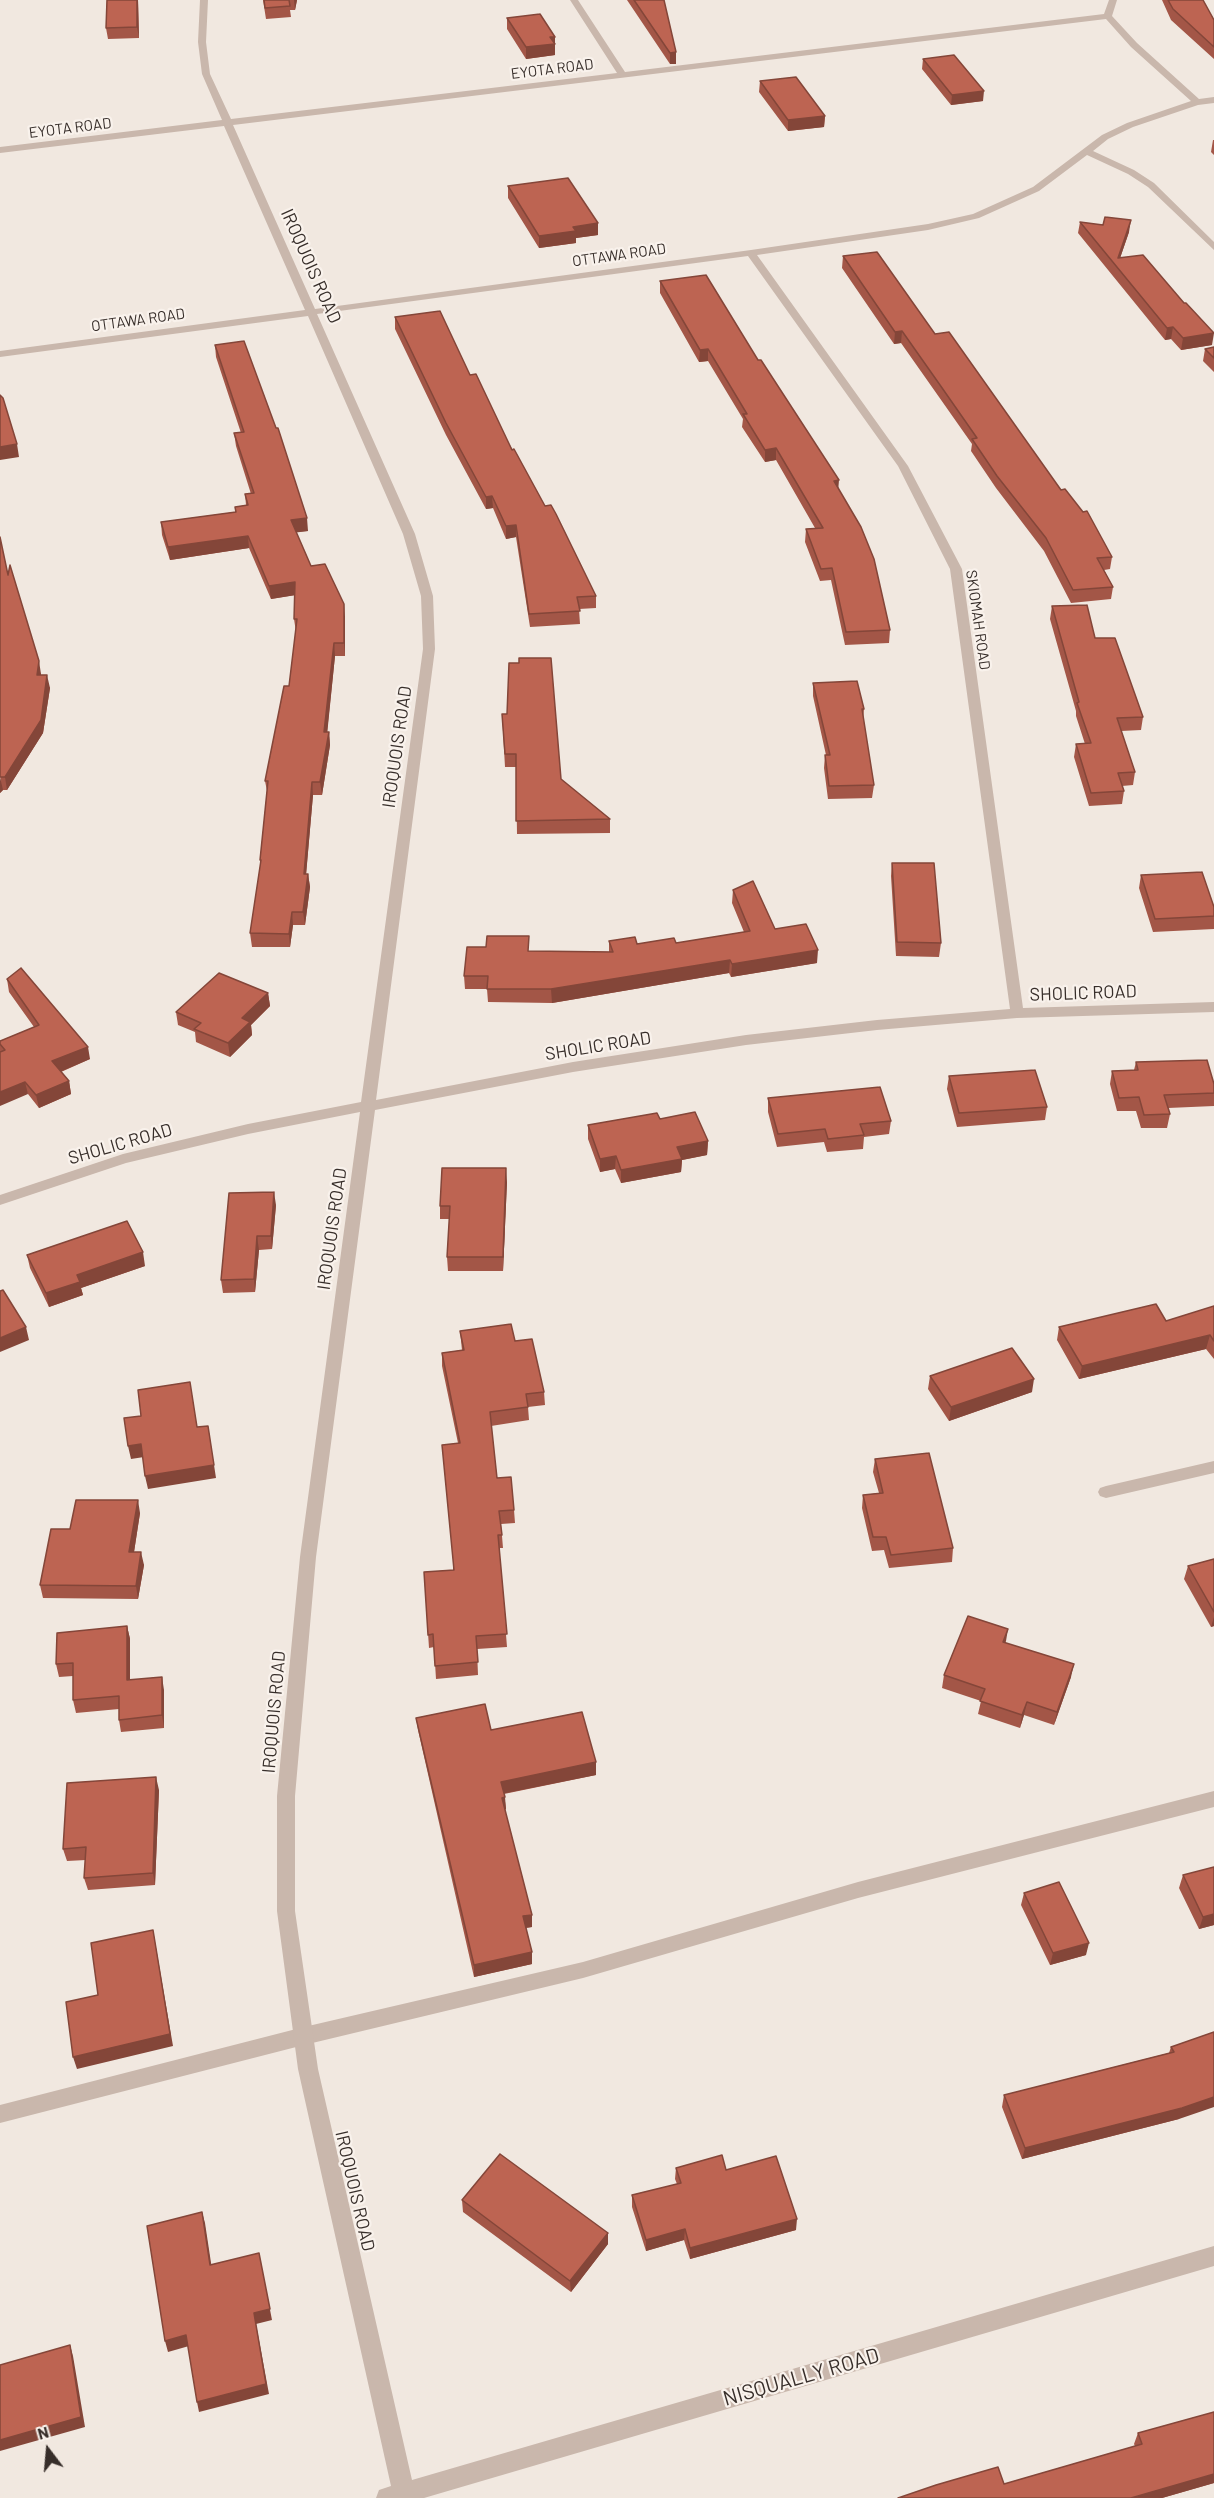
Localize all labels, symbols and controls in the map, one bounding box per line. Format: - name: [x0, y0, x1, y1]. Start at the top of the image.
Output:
- street label: EYOTA ROAD: [510, 55, 594, 83]
- street label: EYOTA ROAD: [28, 114, 112, 142]
- street label: IROQUOIS ROAD: [276, 205, 346, 327]
- street label: OTTAWA ROAD: [571, 240, 667, 270]
- street label: OTTAWA ROAD: [90, 305, 186, 335]
- street label: SKIOMAH ROAD: [962, 569, 994, 671]
- street label: IROQUOIS ROAD: [378, 685, 416, 809]
- street label: SHOLIC ROAD: [1029, 980, 1137, 1006]
- street label: SHOLIC ROAD: [543, 1027, 653, 1065]
- street label: SHOLIC ROAD: [66, 1119, 174, 1169]
- street label: IROQUOIS ROAD: [313, 1167, 351, 1291]
- street label: IROQUOIS ROAD: [258, 1650, 290, 1774]
- street label: IROQUOIS ROAD: [331, 2129, 379, 2253]
- street label: NISQUALLY ROAD: [720, 2343, 882, 2411]
- north arrow: [18, 2420, 78, 2480]
- text: N: [35, 2422, 51, 2443]

